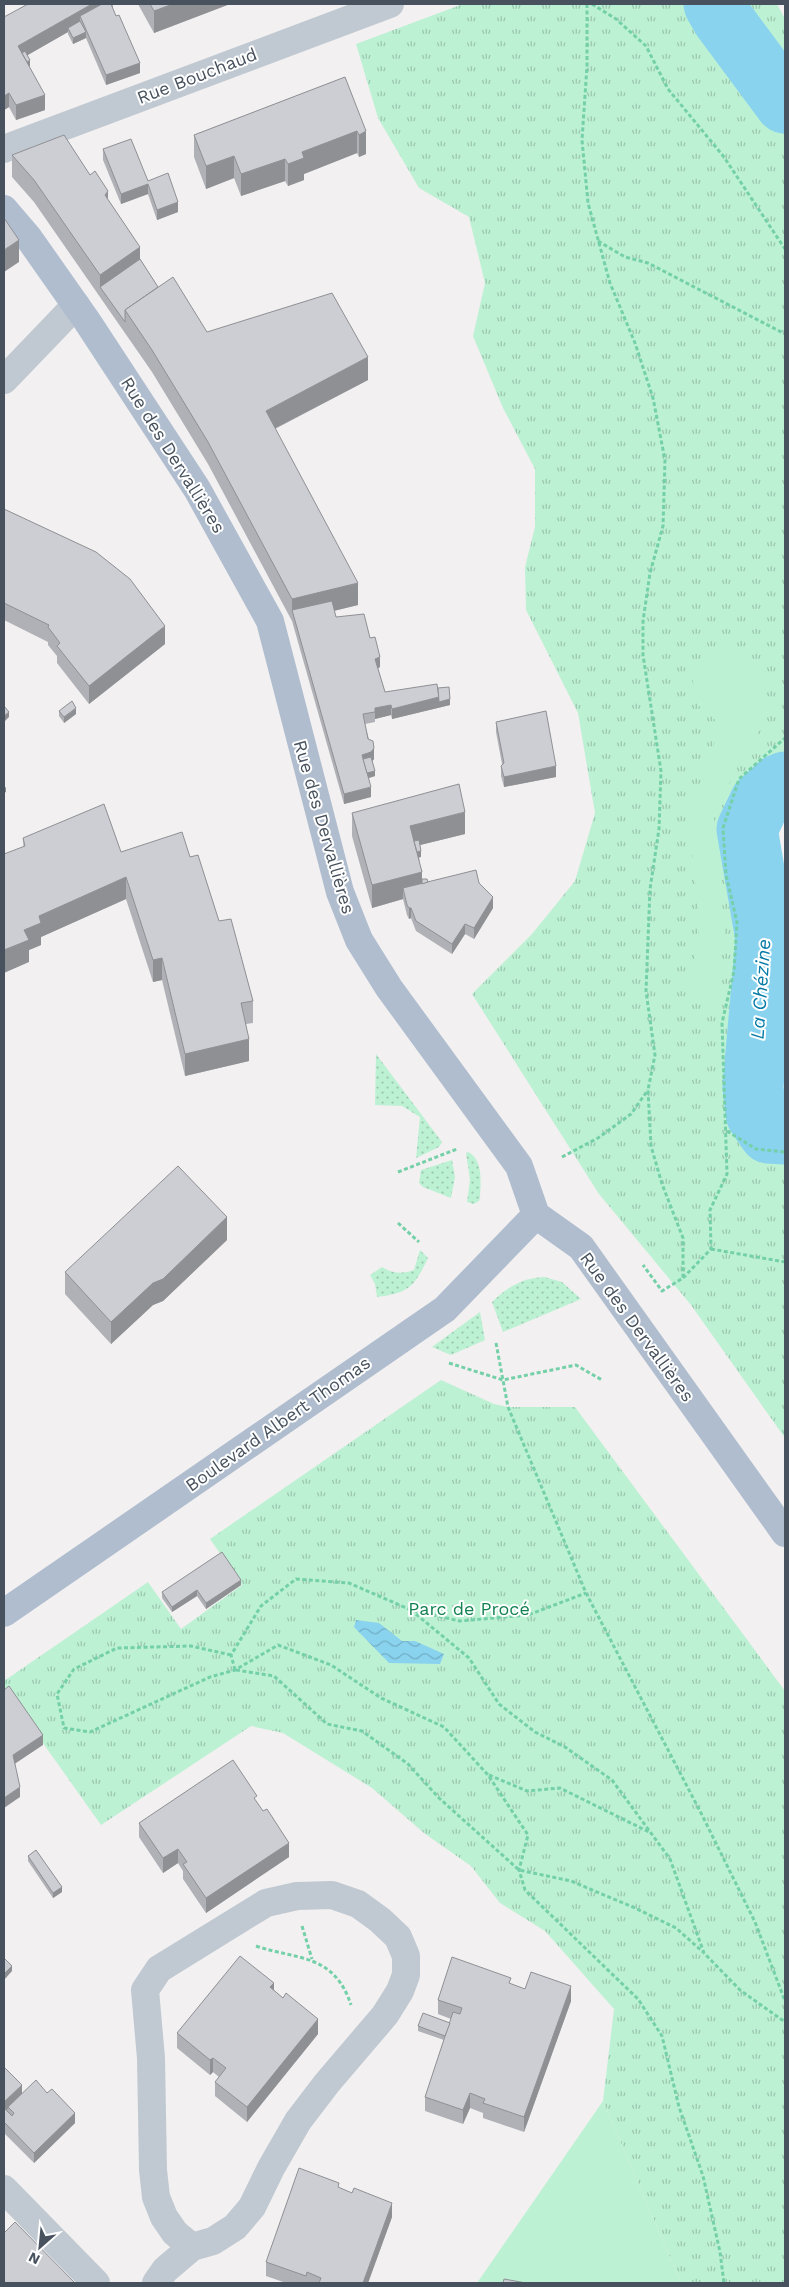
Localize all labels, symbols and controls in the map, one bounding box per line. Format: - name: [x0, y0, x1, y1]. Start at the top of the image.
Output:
- street label: Rue Bouchaud: [134, 43, 260, 108]
- street label: Rue des Dervallières: [117, 373, 230, 537]
- street label: Rue des Dervallières: [290, 738, 359, 916]
- water label: La Chézine: [746, 938, 775, 1040]
- street label: Rue des Dervallières: [576, 1248, 699, 1406]
- street label: Boulevard Albert Thomas: [181, 1352, 374, 1495]
- park label: Parc de Procé: [408, 1598, 530, 1619]
- north arrow: [15, 2222, 65, 2272]
- text: N: [26, 2249, 42, 2268]

